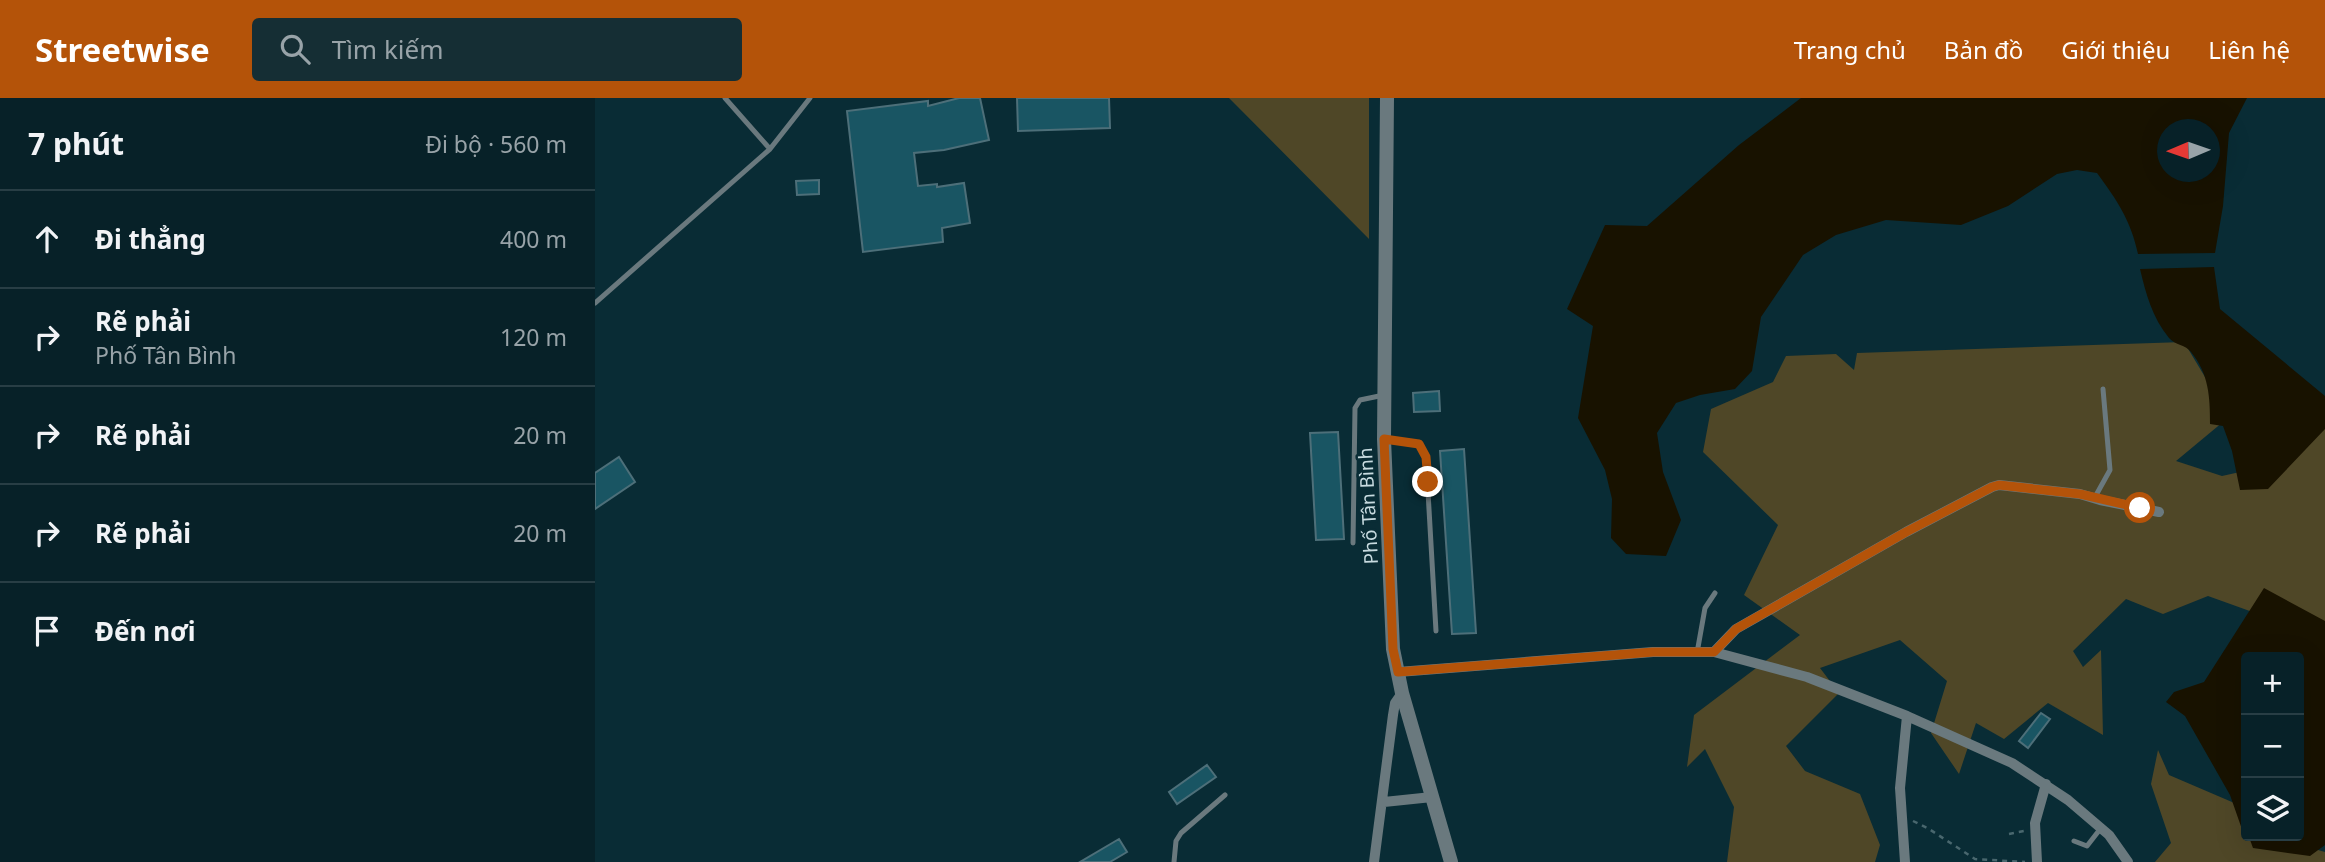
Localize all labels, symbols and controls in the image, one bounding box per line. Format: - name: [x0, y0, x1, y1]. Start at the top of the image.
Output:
- search box: [252, 18, 742, 81]
- text: Streetwise: [35, 27, 210, 72]
- icon: search: [276, 30, 314, 68]
- text: Tìm kiếm: [332, 31, 444, 67]
- text: Trang chủ: [1794, 33, 1906, 66]
- text: Bản đồ: [1944, 33, 2023, 66]
- text: Giới thiệu: [2061, 33, 2170, 66]
- text: Liên hệ: [2208, 33, 2290, 66]
- north arrow: [2157, 119, 2220, 182]
- text: 7 phút: [28, 123, 124, 164]
- text: Đi bộ · 560 m: [425, 128, 567, 160]
- icon: ahead: [28, 220, 66, 258]
- text: Đi thẳng: [95, 221, 206, 257]
- text: 400 m: [500, 223, 567, 255]
- text: Rẽ phải: [95, 303, 191, 339]
- icon: right: [28, 318, 66, 356]
- text: 120 m: [500, 321, 567, 353]
- text: Phố Tân Bình: [95, 339, 236, 371]
- icon: right: [28, 416, 66, 454]
- text: Rẽ phải: [95, 417, 191, 453]
- text: 20 m: [513, 419, 567, 451]
- street label: Phố Tân Bình: [1352, 447, 1384, 565]
- route end: [1412, 466, 1443, 497]
- route start: [2124, 492, 2155, 523]
- icon: right: [28, 514, 66, 552]
- text: Rẽ phải: [95, 515, 191, 551]
- text: 20 m: [513, 517, 567, 549]
- icon: arrive: [28, 612, 66, 650]
- text: Đến nơi: [95, 613, 196, 649]
- map controls: [2241, 652, 2304, 841]
- button: +: [2241, 652, 2304, 715]
- button: −: [2241, 715, 2304, 778]
- button: layers: [2241, 778, 2304, 841]

